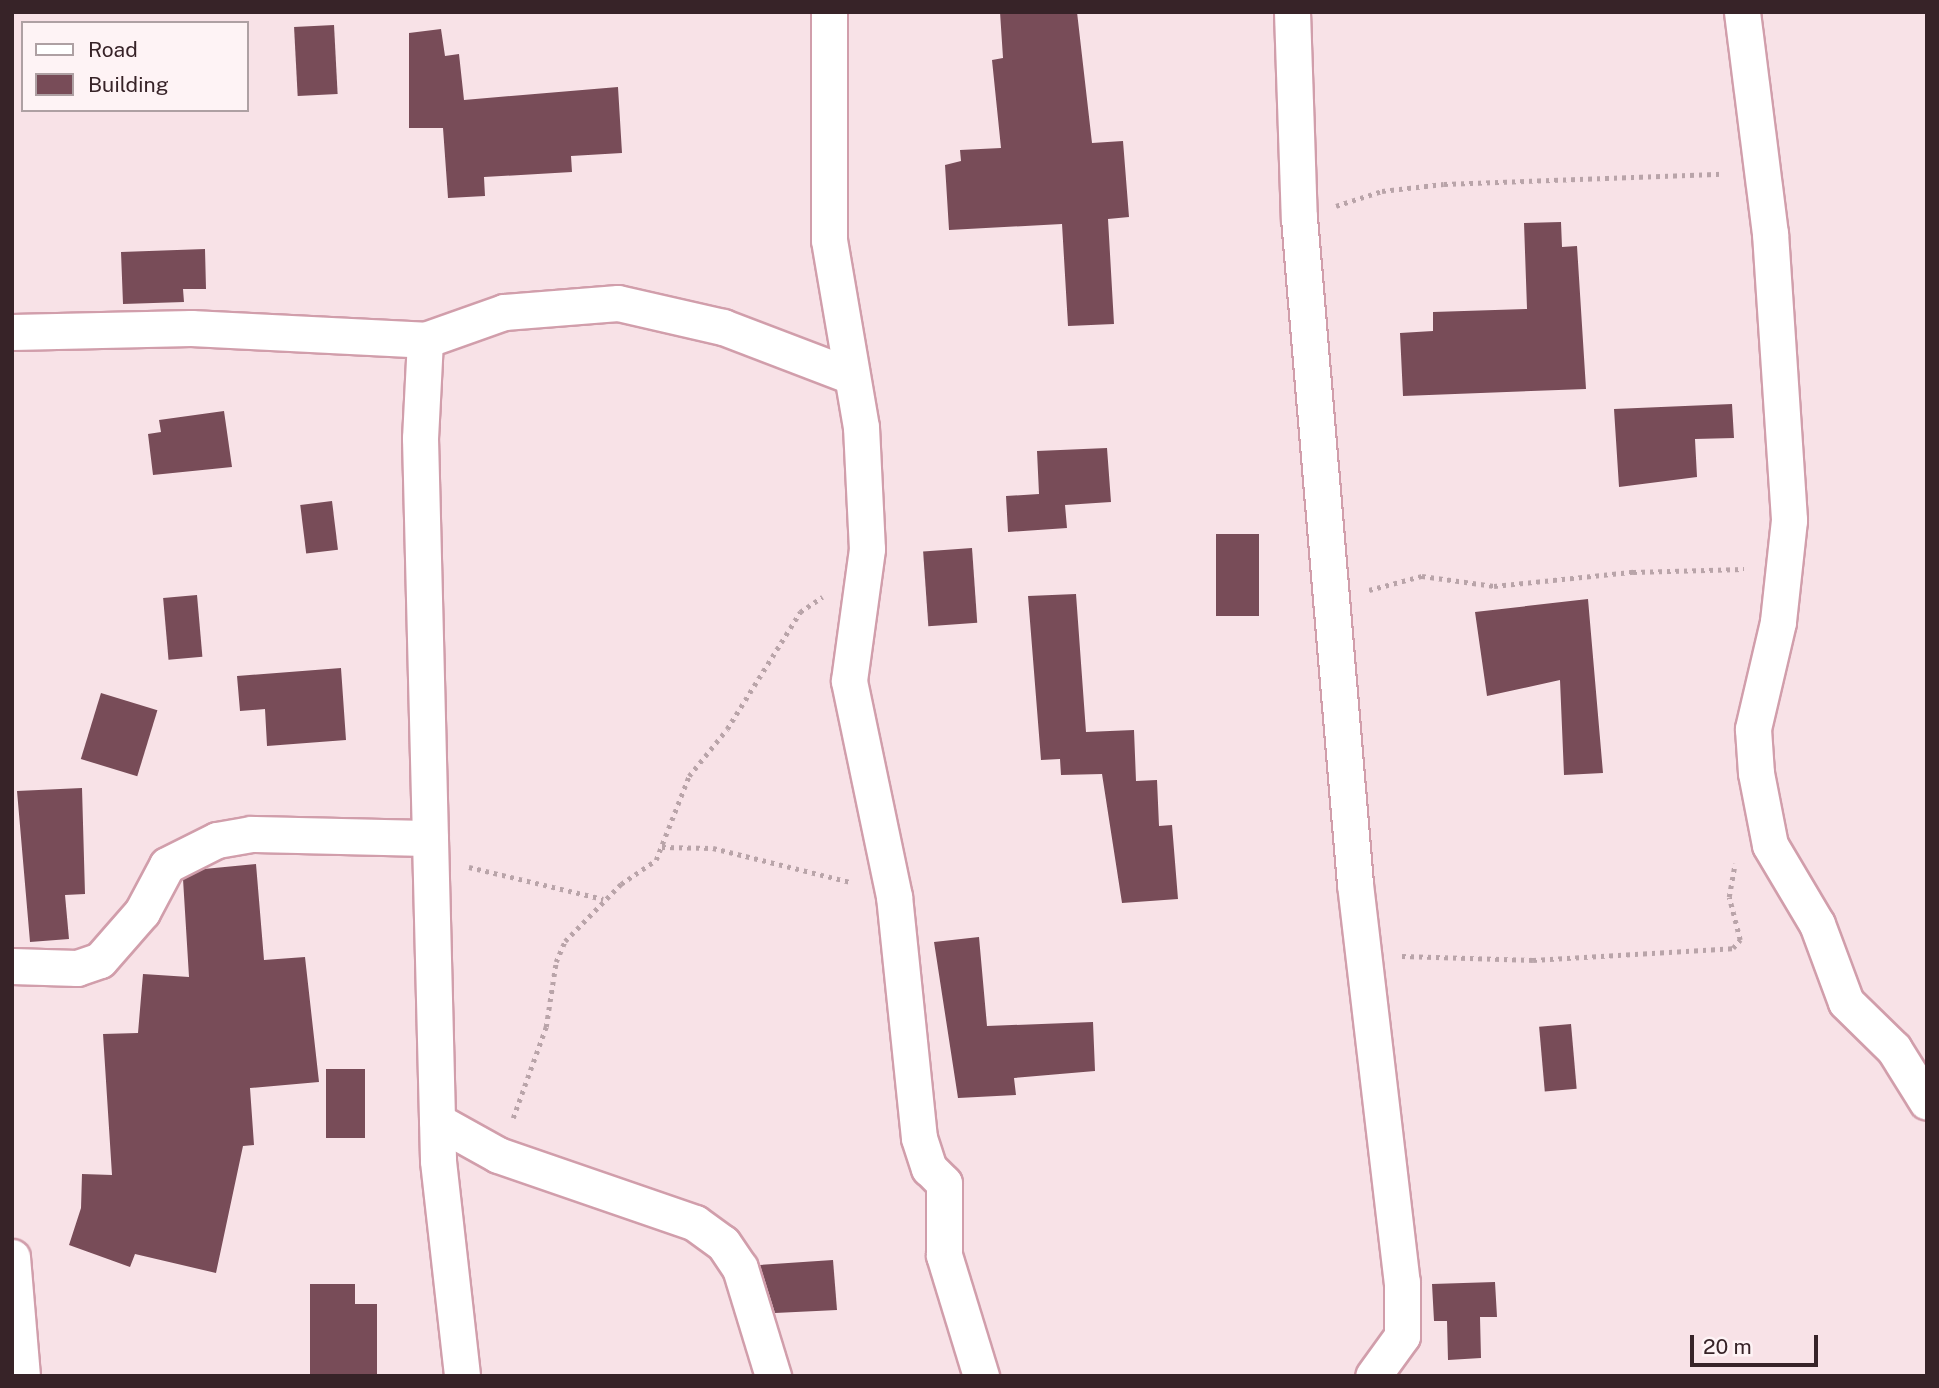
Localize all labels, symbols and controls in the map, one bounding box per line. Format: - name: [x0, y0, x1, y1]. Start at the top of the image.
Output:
- legend: [21, 21, 248, 112]
- text: Road: [88, 37, 138, 62]
- text: Building: [88, 72, 169, 97]
- scale bar: [1694, 1322, 1822, 1366]
- text: 20 m: [1703, 1334, 1752, 1359]

